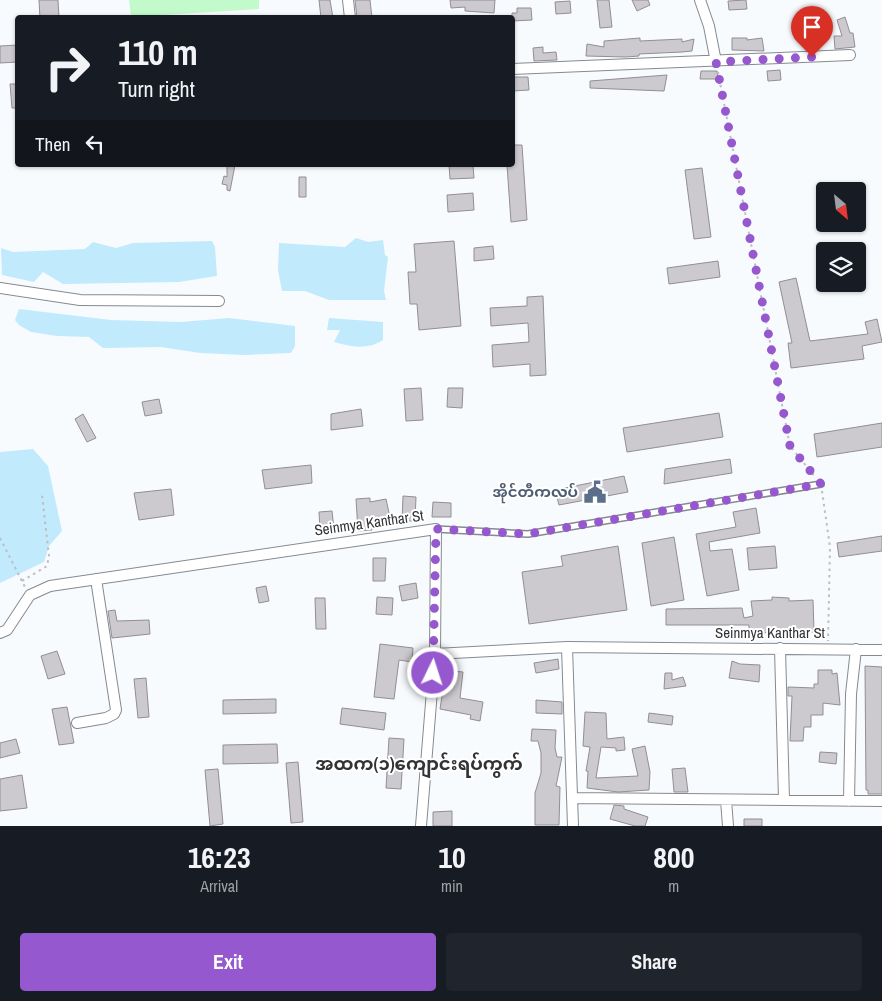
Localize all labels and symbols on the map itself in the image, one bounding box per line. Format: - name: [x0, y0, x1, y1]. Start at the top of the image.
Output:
- pin: [791, 6, 833, 57]
- north arrow: [816, 182, 866, 232]
- public building icon: အိုင်တီကလပ်: [582, 479, 608, 505]
- place label: အိုင်တီကလပ်: [492, 481, 578, 504]
- street label: Seinmya Kanthar St: [313, 504, 425, 541]
- street label: Seinmya Kanthar St: [715, 622, 826, 643]
- position arrow: [406, 646, 458, 698]
- district label: အထက(၁)ကျောင်းရပ်ကွက်: [315, 751, 523, 779]

